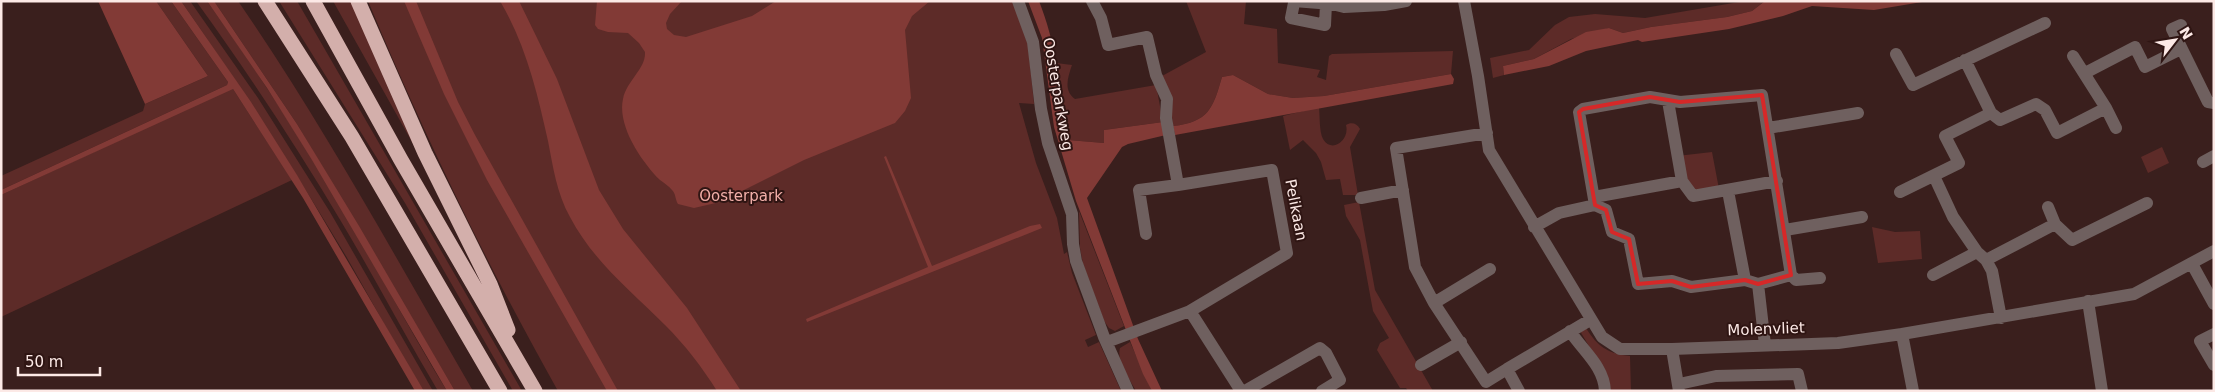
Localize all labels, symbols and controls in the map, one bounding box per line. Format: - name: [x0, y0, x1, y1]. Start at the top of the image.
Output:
- north arrow: [2150, 15, 2200, 65]
- text: N: [2176, 24, 2196, 42]
- street label: Oosterparkweg: [1039, 36, 1077, 152]
- street label: Pelikaan: [1281, 178, 1311, 242]
- park label: Oosterpark: [699, 187, 783, 205]
- street label: Molenvliet: [1727, 319, 1805, 339]
- scale bar: [18, 344, 100, 376]
- text: 50 m: [25, 353, 63, 371]

